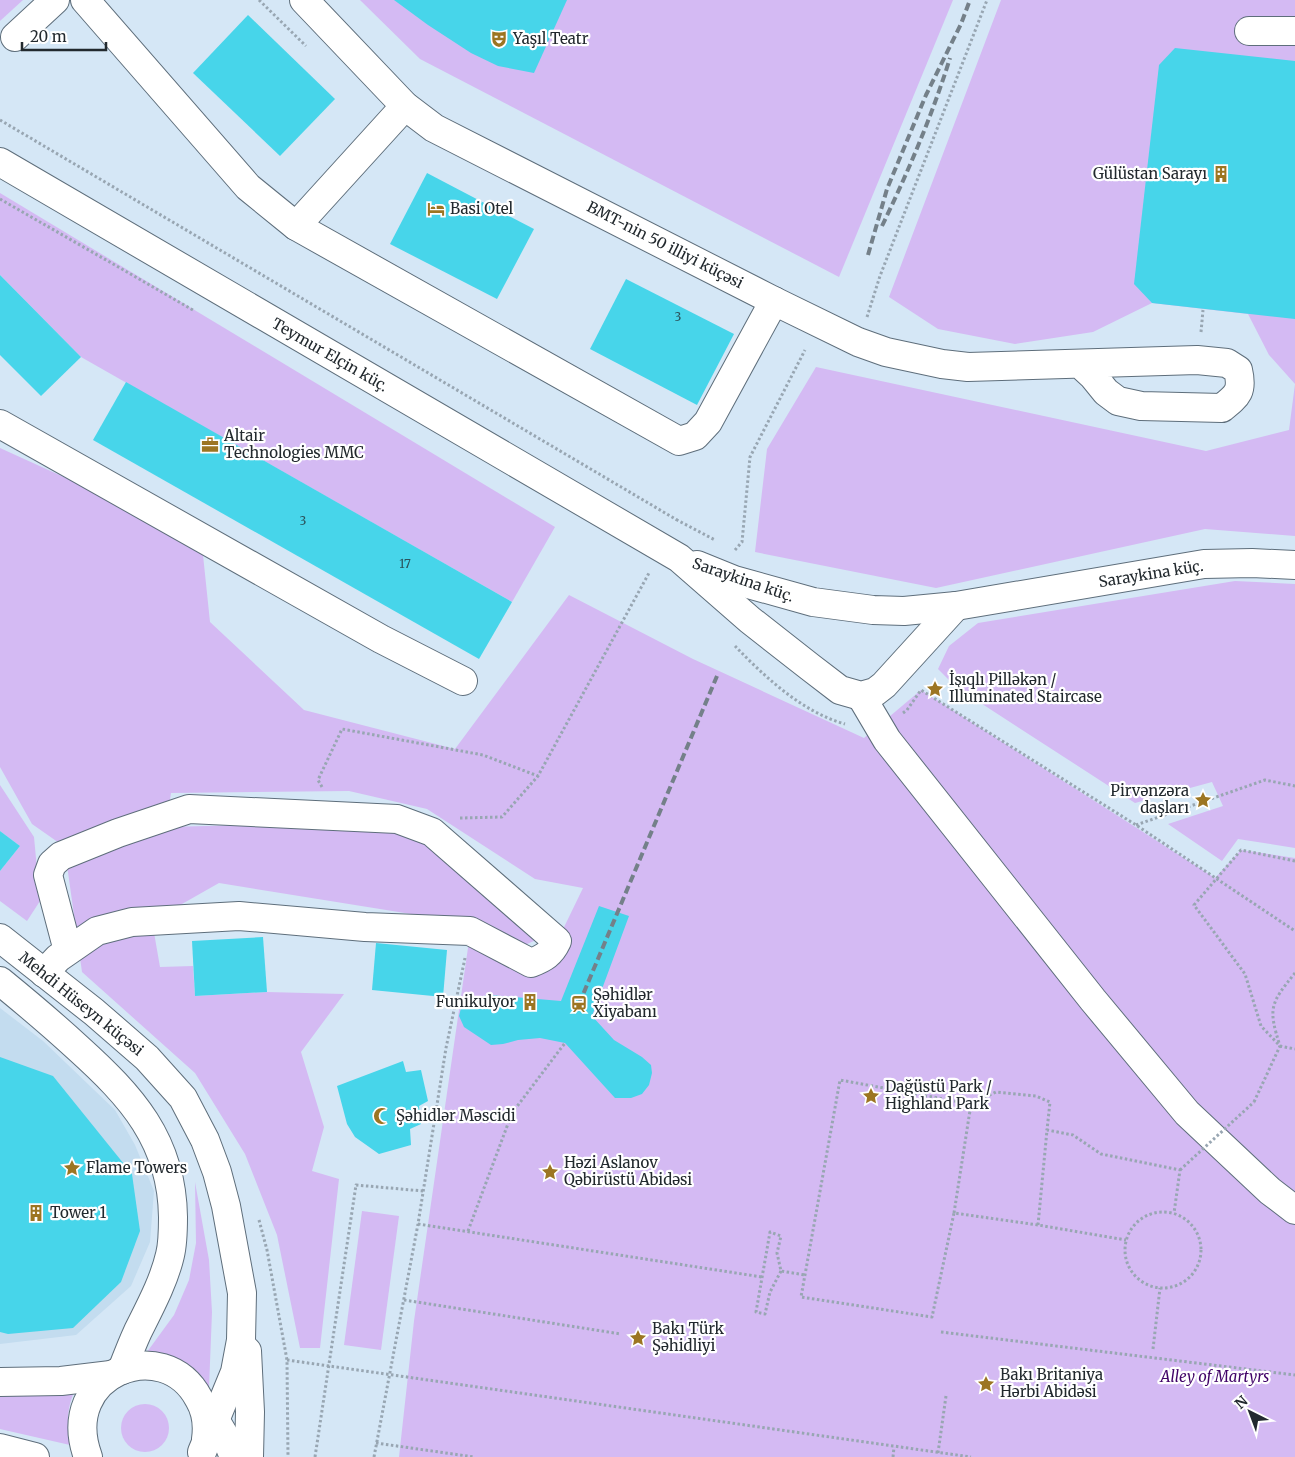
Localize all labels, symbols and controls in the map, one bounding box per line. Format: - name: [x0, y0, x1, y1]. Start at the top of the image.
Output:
- scale bar: [22, 20, 106, 52]
- text: 20 m: [30, 27, 67, 46]
- theatre icon: Yaşıl Teatr: [489, 29, 509, 49]
- place label: Yaşıl Teatr: [512, 29, 589, 48]
- place label: Gülüstan Sarayı: [1093, 164, 1207, 183]
- building icon: Gülüstan Sarayı: [1211, 164, 1231, 184]
- street label: BMT-nin 50 illiyi küçəsi: [584, 197, 747, 292]
- hotel icon: Basi Otel: [426, 199, 446, 219]
- place label: Basi Otel: [450, 199, 514, 218]
- house number: 3: [675, 309, 682, 324]
- street label: Teymur Elçin küç.: [269, 314, 392, 396]
- place label: Altair Technologies MMC: [223, 426, 364, 462]
- office icon: Altair Technologies MMC: [200, 435, 220, 455]
- house number: 3: [300, 513, 307, 528]
- street label: Saraykina küç.: [690, 553, 796, 606]
- house number: 17: [399, 556, 411, 571]
- street label: Saraykina küç.: [1097, 556, 1205, 591]
- place label: İşıqlı Pilləkən / Illuminated Staircase: [949, 670, 1102, 706]
- place icon: İşıqlı Pilləkən / Illuminated Staircase: [925, 679, 945, 699]
- place label: Pirvənzəra daşları: [1110, 781, 1189, 817]
- place icon: Pirvənzəra daşları: [1193, 790, 1213, 810]
- street label: Mehdi Hüseyn küçəsi: [15, 948, 148, 1060]
- place label: Şəhidlər Xiyabanı: [593, 985, 657, 1021]
- place label: Funikulyor: [436, 992, 516, 1011]
- building icon: Funikulyor: [520, 992, 540, 1012]
- station icon: Şəhidlər Xiyabanı: [569, 994, 589, 1014]
- place label: Dağüstü Park / Highland Park: [885, 1077, 992, 1113]
- place icon: Dağüstü Park / Highland Park: [861, 1086, 881, 1106]
- mosque icon: Şəhidlər Məscidi: [372, 1106, 392, 1126]
- place label: Şəhidlər Məscidi: [396, 1106, 516, 1125]
- place label: Həzi Aslanov Qəbirüstü Abidəsi: [564, 1153, 692, 1189]
- place icon: Flame Towers: [62, 1158, 82, 1178]
- place label: Flame Towers: [86, 1158, 187, 1177]
- place icon: Həzi Aslanov Qəbirüstü Abidəsi: [540, 1162, 560, 1182]
- building icon: Tower 1: [26, 1203, 46, 1223]
- place label: Tower 1: [50, 1203, 106, 1222]
- place label: Bakı Türk Şəhidliyi: [652, 1319, 725, 1355]
- place icon: Bakı Türk Şəhidliyi: [628, 1328, 648, 1348]
- place label: Bakı Britaniya Hərbi Abidəsi: [1000, 1365, 1103, 1401]
- park label: Alley of Martyrs: [1160, 1367, 1269, 1386]
- place icon: Bakı Britaniya Hərbi Abidəsi: [976, 1374, 996, 1394]
- north arrow: [1225, 1387, 1275, 1437]
- text: N: [1231, 1392, 1251, 1413]

